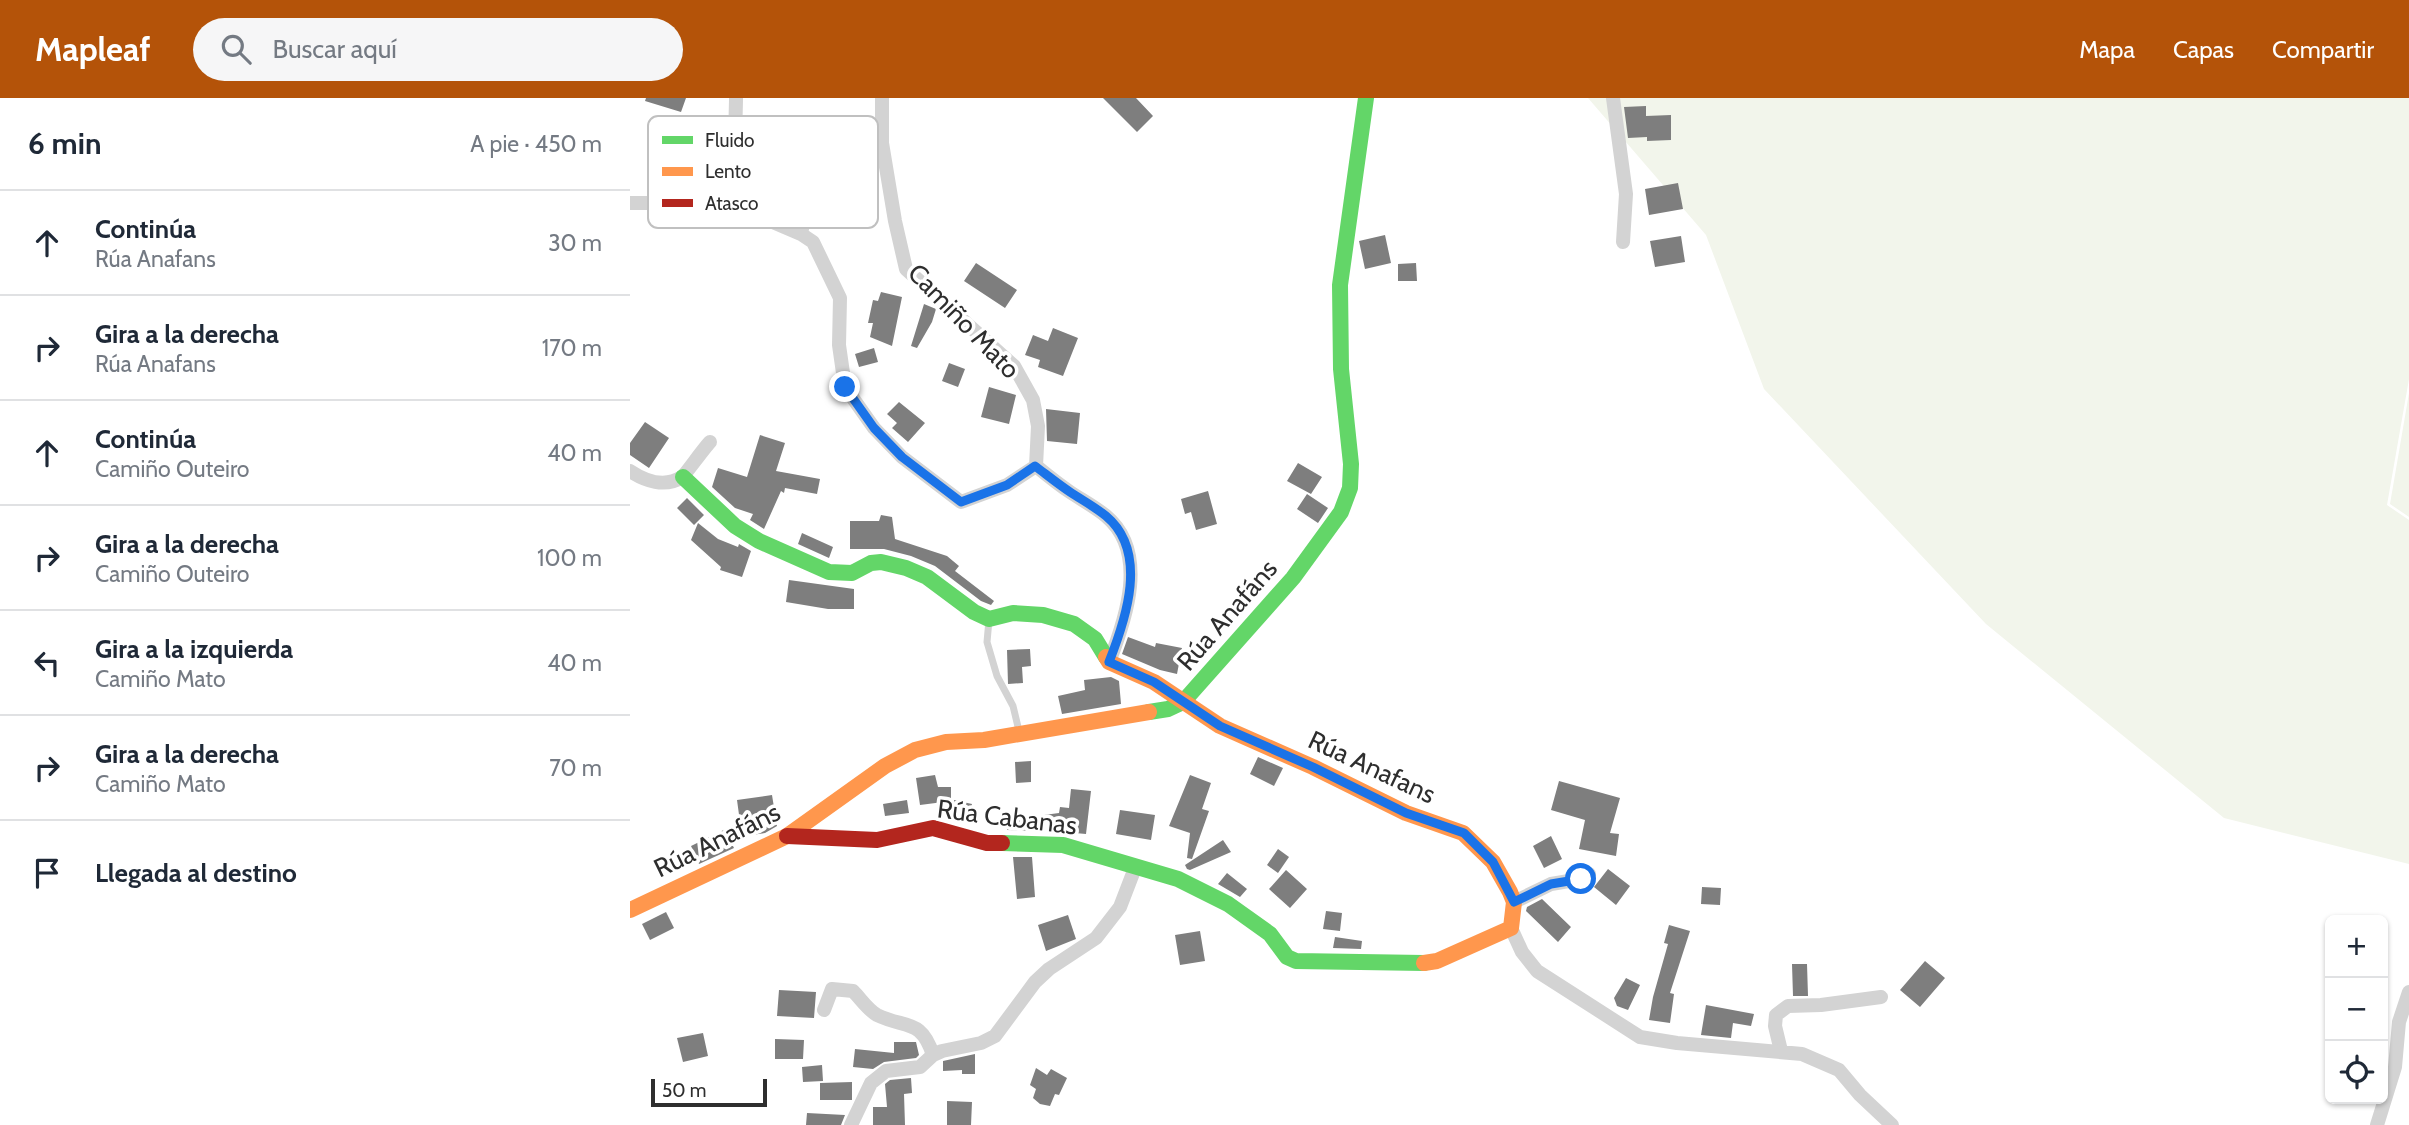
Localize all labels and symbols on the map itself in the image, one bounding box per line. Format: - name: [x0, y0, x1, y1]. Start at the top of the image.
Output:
- legend: [648, 116, 878, 228]
- text: Fluido: [705, 129, 754, 152]
- text: Lento: [705, 160, 751, 183]
- text: Atasco: [705, 192, 759, 215]
- street label: Camiño Mato: [901, 257, 1027, 385]
- route end: [829, 371, 860, 402]
- street label: Rúa Anafáns: [1170, 553, 1284, 677]
- street label: Rúa Anafans: [1303, 724, 1441, 810]
- street label: Rúa Cabanas: [935, 793, 1079, 841]
- street label: Rúa Anafáns: [649, 796, 786, 884]
- route start: [1565, 863, 1596, 894]
- scale bar: [651, 1076, 766, 1108]

